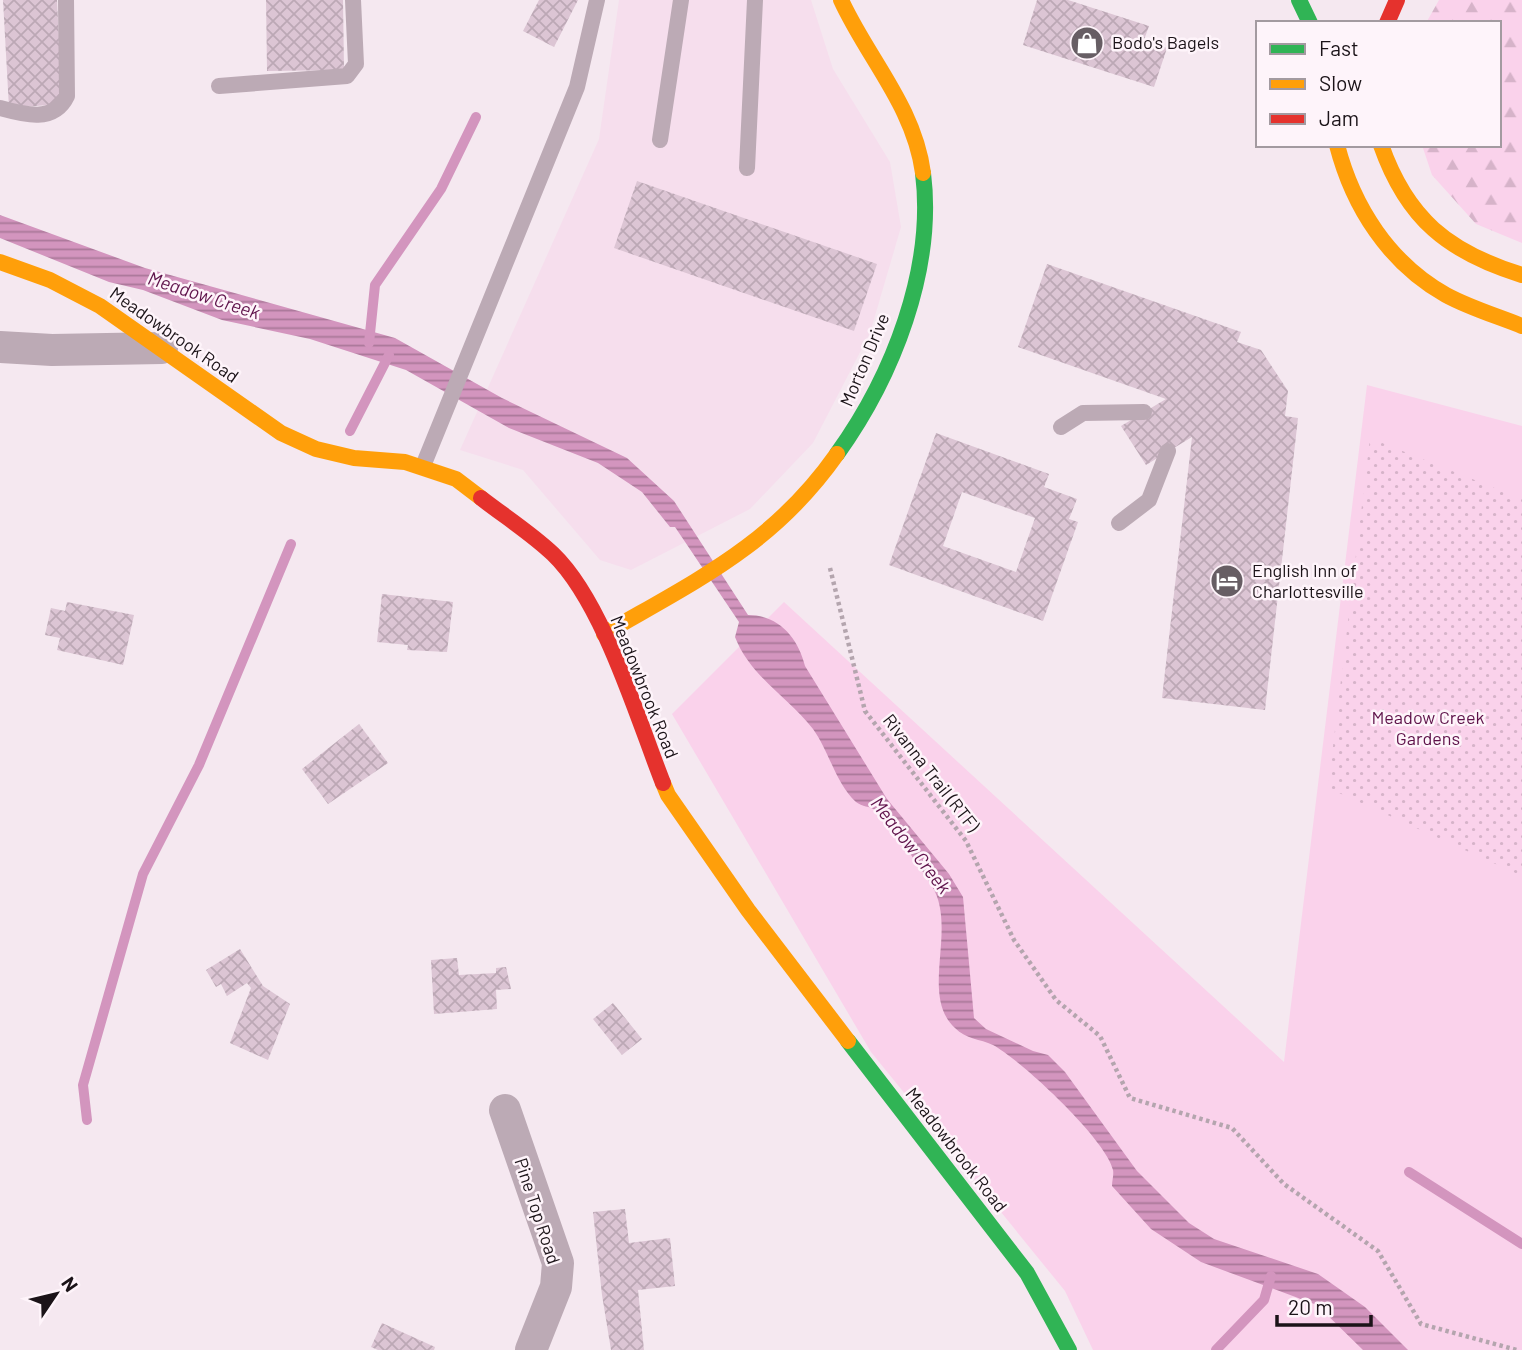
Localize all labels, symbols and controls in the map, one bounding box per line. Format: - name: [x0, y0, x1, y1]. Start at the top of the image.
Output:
- legend: [1256, 21, 1501, 147]
- shop icon: Bodo's Bagels: [1068, 24, 1106, 62]
- place label: Bodo's Bagels: [1112, 31, 1219, 53]
- text: Fast: [1319, 35, 1359, 60]
- text: Slow: [1319, 70, 1362, 95]
- text: Jam: [1319, 105, 1359, 130]
- water label: Meadow Creek: [145, 266, 264, 324]
- street label: Meadowbrook Road: [106, 282, 243, 387]
- street label: Morton Drive: [835, 310, 894, 409]
- place label: English Inn of Charlottesville: [1252, 559, 1364, 602]
- hotel icon: English Inn of Charlottesville: [1208, 562, 1246, 600]
- street label: Meadowbrook Road: [606, 612, 684, 761]
- park label: Meadow Creek Gardens: [1371, 706, 1485, 749]
- street label: Rivanna Trail (RTF): [879, 709, 985, 836]
- water label: Meadow Creek: [866, 792, 957, 898]
- street label: Meadowbrook Road: [901, 1083, 1012, 1216]
- street label: Pine Top Road: [510, 1155, 565, 1266]
- north arrow: [21, 1259, 91, 1329]
- text: N: [57, 1272, 83, 1296]
- scale bar: [1277, 1284, 1372, 1328]
- text: 20 m: [1288, 1294, 1333, 1319]

